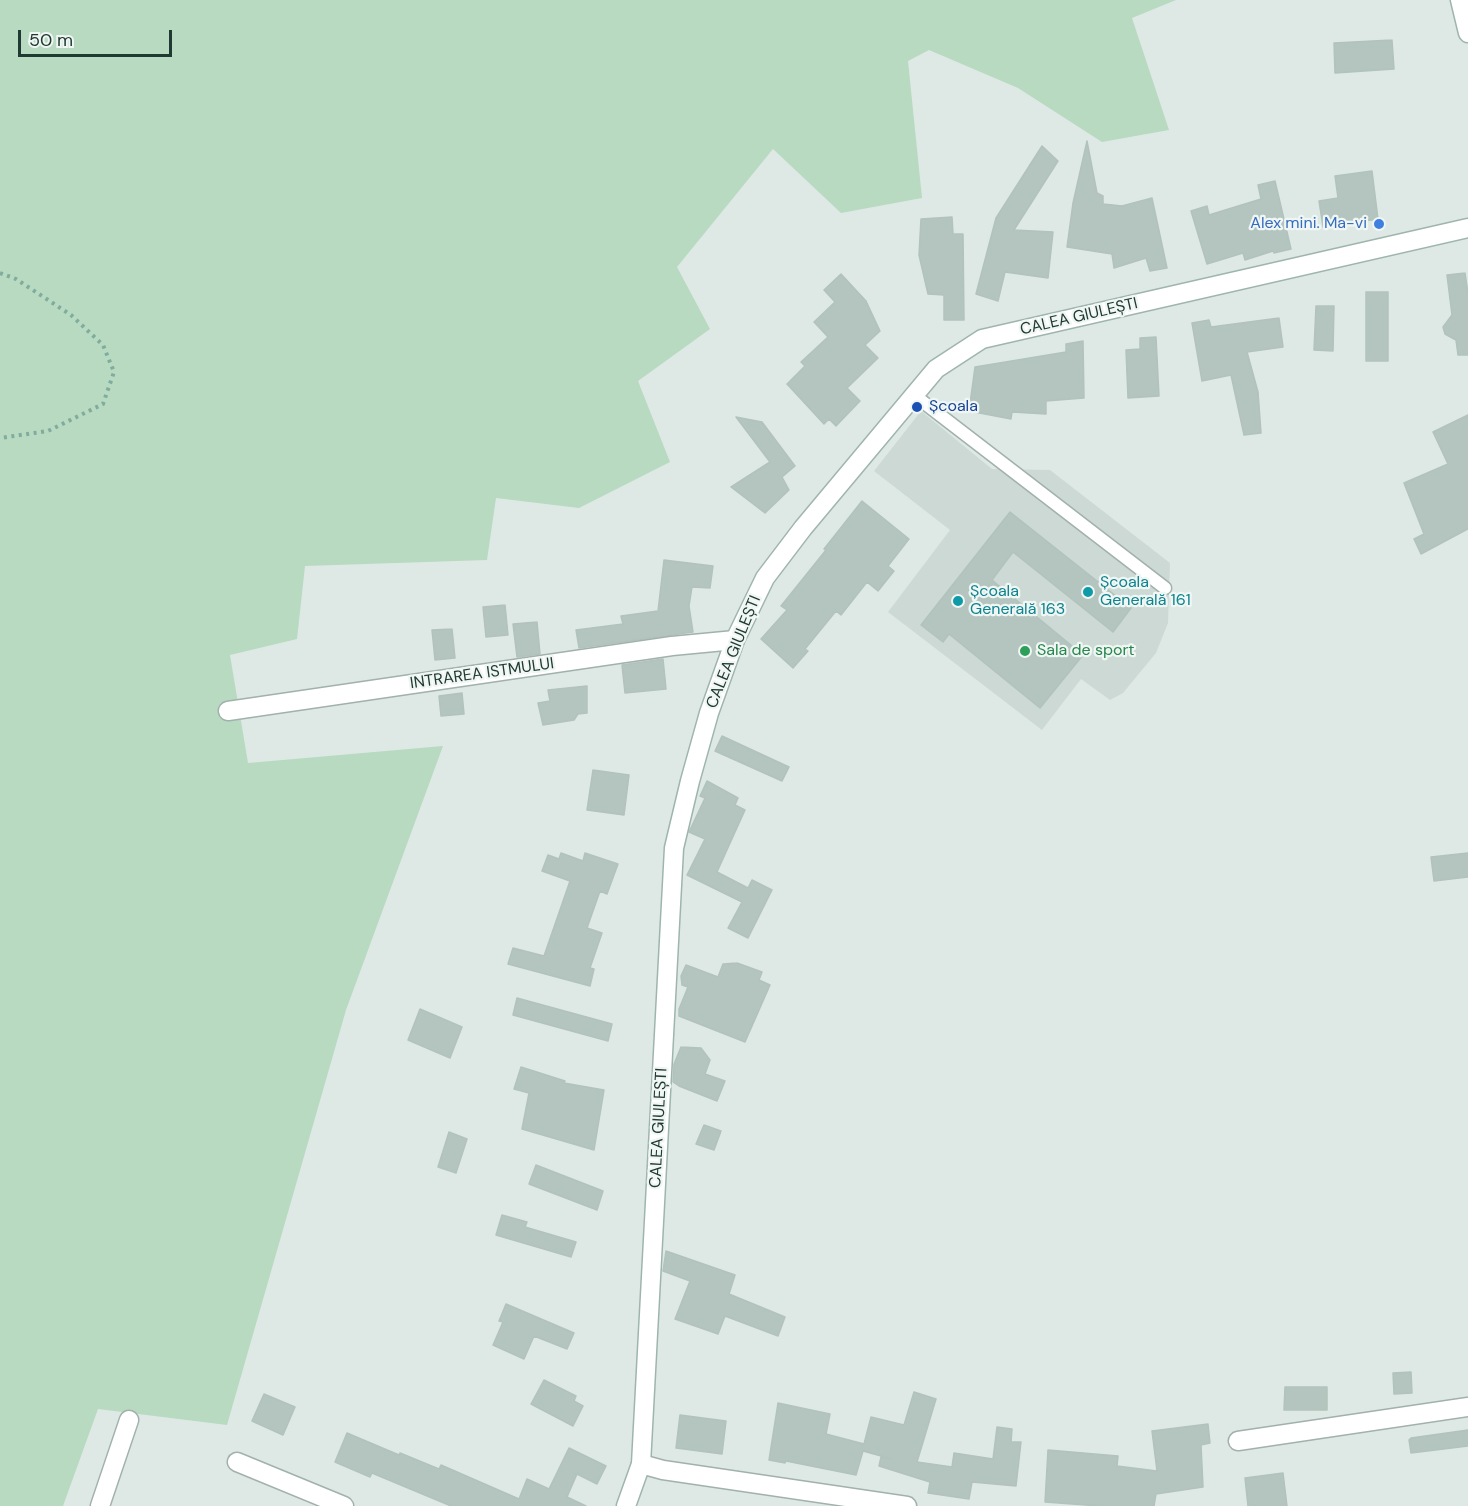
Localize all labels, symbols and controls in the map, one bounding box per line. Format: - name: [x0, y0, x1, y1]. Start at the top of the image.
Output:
- scale bar: [21, 18, 176, 56]
- text: 50 m: [29, 28, 73, 52]
- place label: Alex mini. Ma-vi: [1250, 214, 1367, 234]
- marker: Alex mini. Ma-vi: [1372, 217, 1386, 231]
- street label: CALEA GIULEȘTI: [1018, 294, 1140, 340]
- place label: Școala: [929, 397, 978, 417]
- marker: Școala: [910, 400, 924, 414]
- place label: Școala Generală 161: [1100, 573, 1191, 611]
- place label: Școala Generală 163: [970, 582, 1065, 620]
- marker: Școala Generală 161: [1081, 585, 1095, 599]
- street label: CALEA GIULEȘTI: [703, 593, 765, 711]
- marker: Școala Generală 163: [951, 594, 965, 608]
- place label: Sala de sport: [1037, 641, 1135, 661]
- marker: Sala de sport: [1018, 644, 1032, 658]
- street label: INTRAREA ISTMULUI: [409, 654, 555, 694]
- street label: CALEA GIULEȘTI: [646, 1068, 672, 1188]

